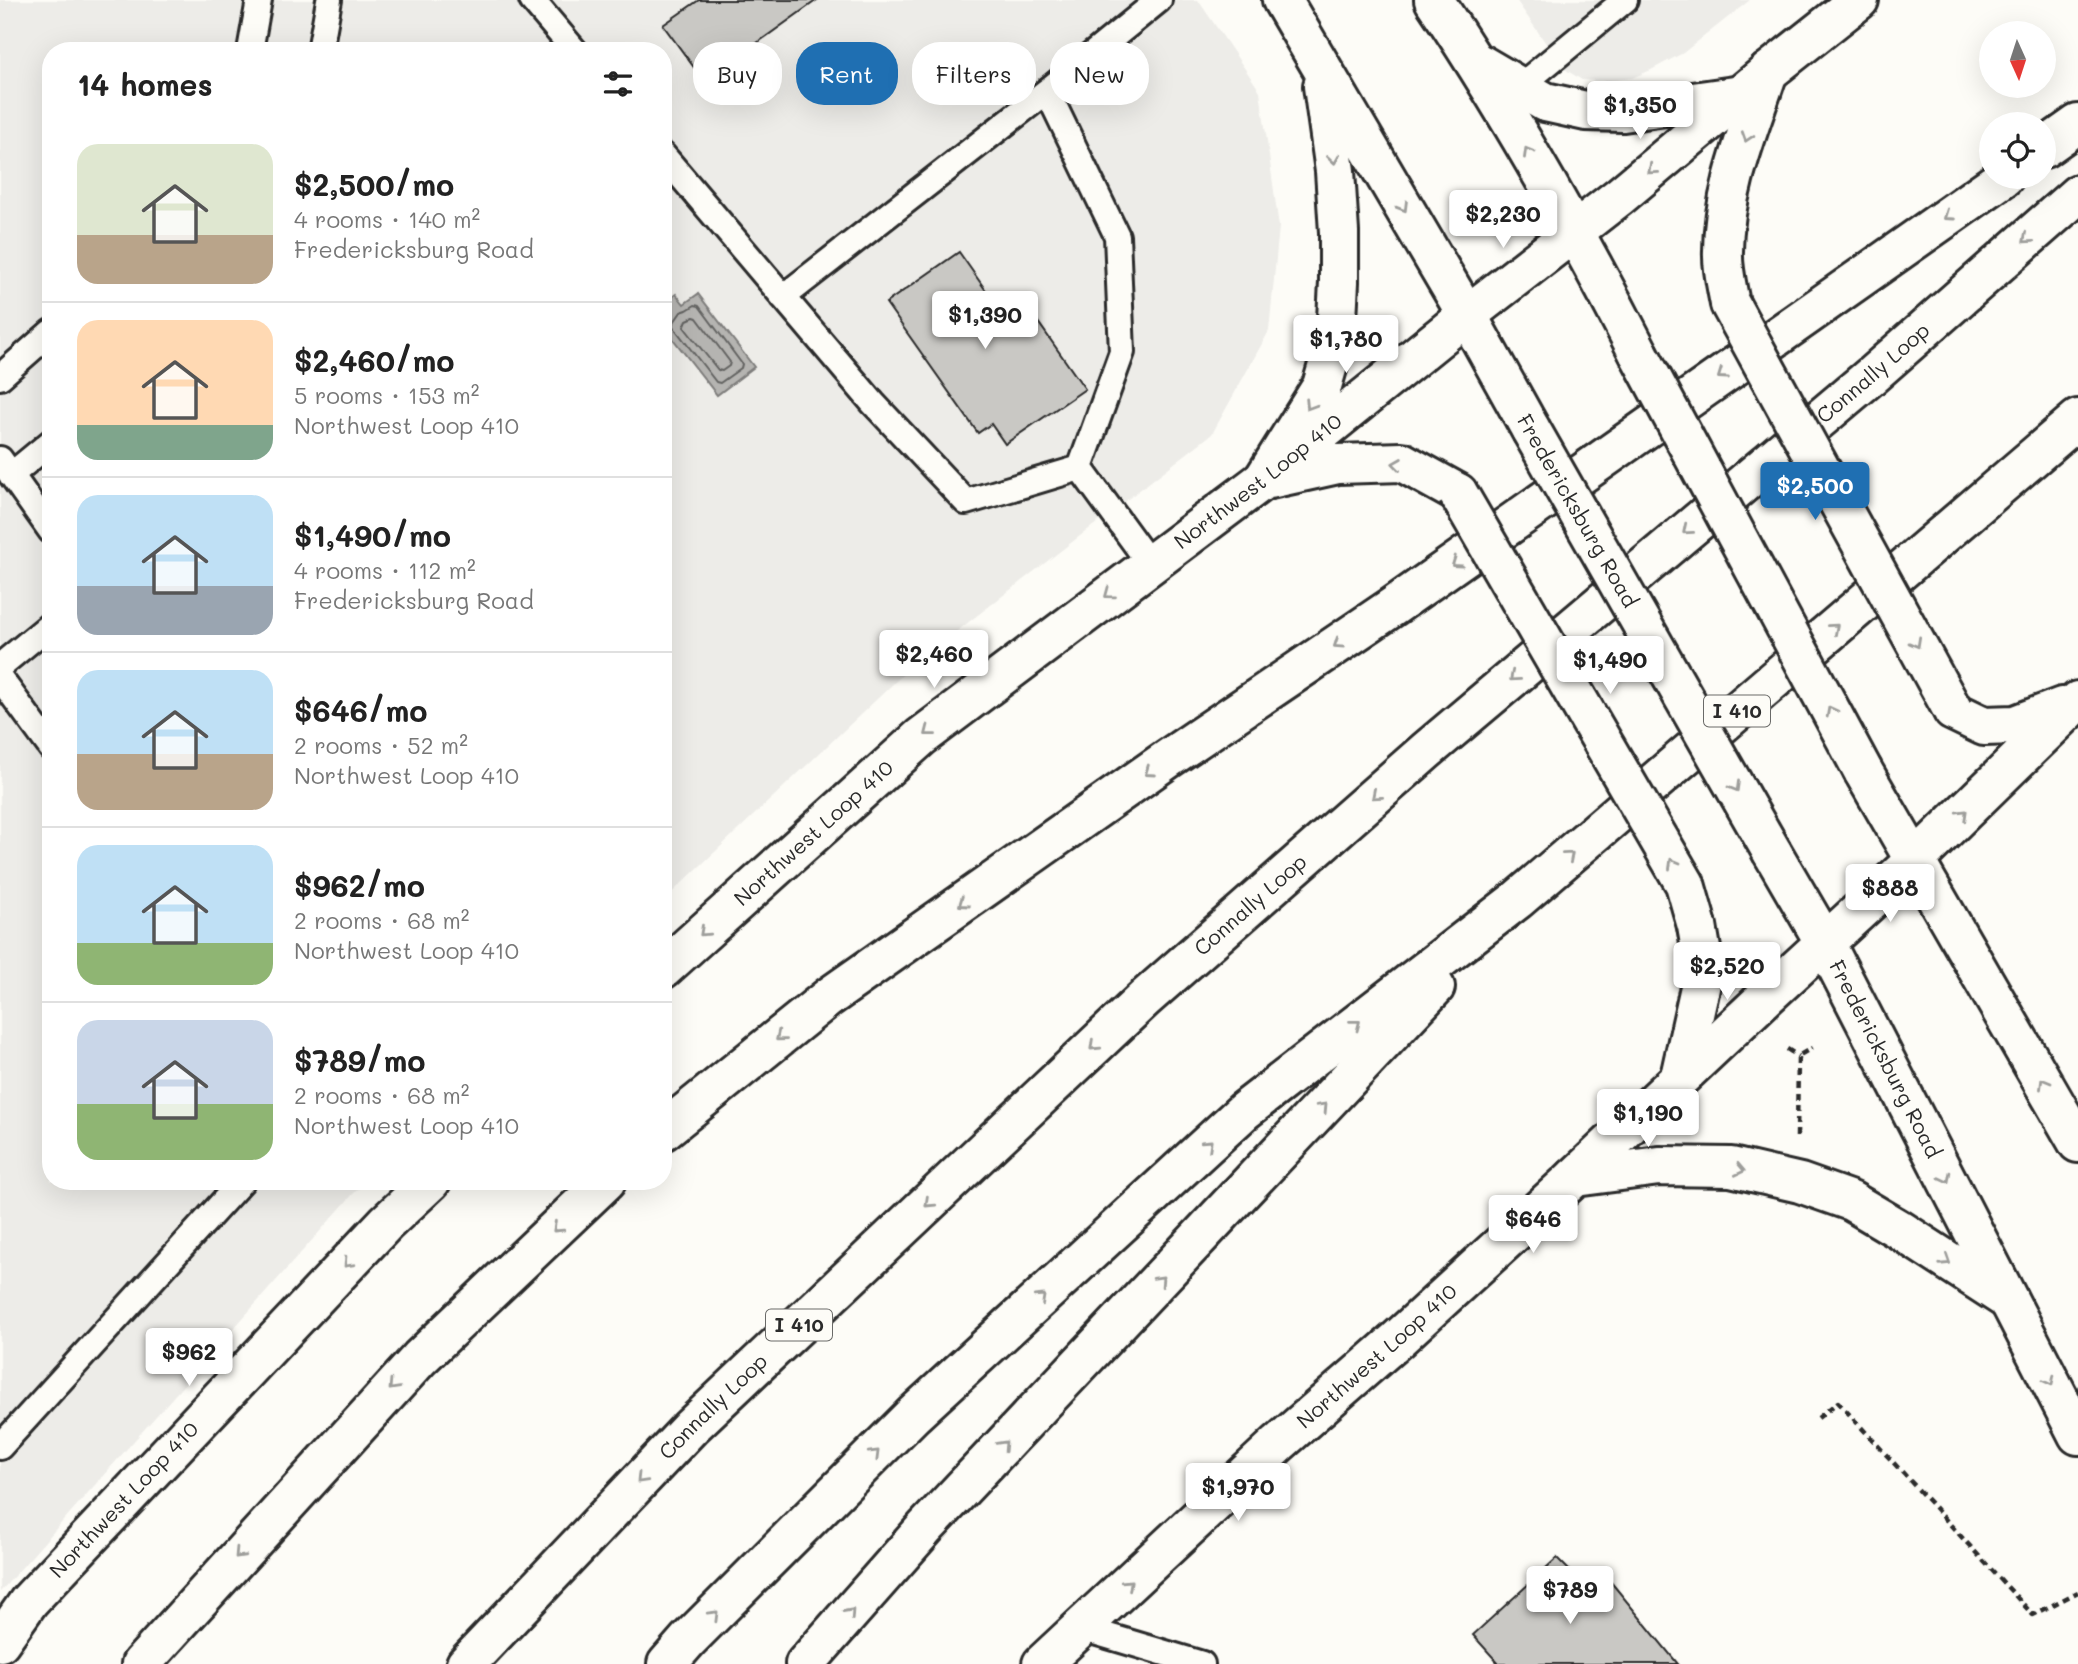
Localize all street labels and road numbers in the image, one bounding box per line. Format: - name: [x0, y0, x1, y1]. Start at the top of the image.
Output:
- street label: Connally Loop: [1810, 316, 1935, 428]
- street label: Northwest Loop 410: [1168, 407, 1347, 554]
- street label: Fredericksburg Road: [1512, 409, 1645, 612]
- road number: I 410: [1704, 696, 1770, 726]
- street label: Northwest Loop 410: [728, 753, 898, 911]
- street label: Connally Loop: [1188, 847, 1311, 961]
- street label: Fredericksburg Road: [1824, 955, 1948, 1162]
- street label: Northwest Loop 410: [1290, 1277, 1462, 1433]
- road number: I 410: [766, 1310, 832, 1340]
- street label: Connally Loop: [652, 1347, 772, 1464]
- street label: Northwest Loop 410: [43, 1415, 204, 1583]

